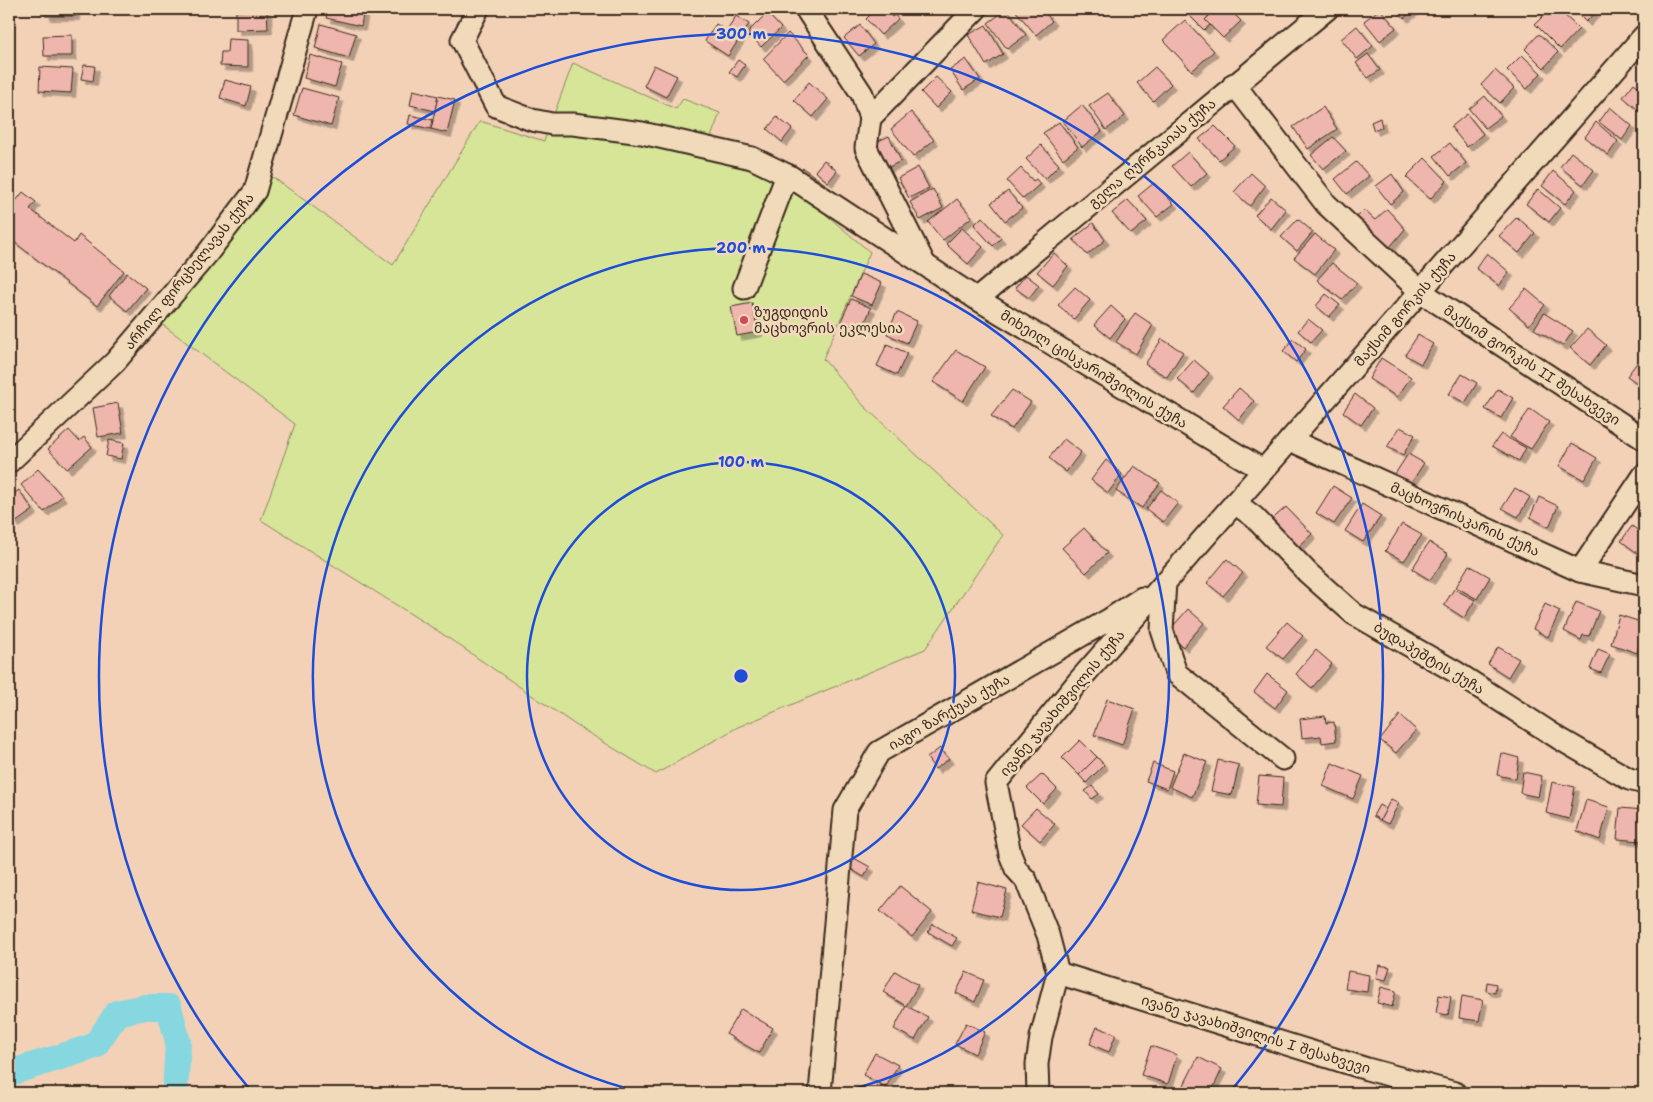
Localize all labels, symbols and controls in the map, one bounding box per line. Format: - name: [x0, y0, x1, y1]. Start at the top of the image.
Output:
- text: 300 m: [716, 24, 766, 44]
- street label: გელა ღურწკაიას ქუჩა: [1085, 94, 1219, 212]
- street label: არჩილ ფირცხელავას ქუჩა: [120, 189, 258, 353]
- text: 200 m: [716, 238, 766, 258]
- street label: მაქსიმ გორკის ქუჩა: [1350, 248, 1460, 370]
- street label: მაქსიმ გორკის II შესახვევი: [1440, 301, 1624, 429]
- place label: ზუგდიდის მაცხოვრის ეკლესია: [754, 303, 903, 337]
- street label: მიხეილ ცისკარიშვილის ქუჩა: [997, 306, 1191, 432]
- marker: ზუგდიდის მაცხოვრის ეკლესია: [738, 314, 750, 326]
- text: 100 m: [718, 452, 764, 472]
- street label: მაცხოვრისკარის ქუჩა: [1388, 478, 1542, 560]
- street label: ბუდაპეშტის ქუჩა: [1370, 618, 1488, 698]
- street label: ივანე ჯავახიშვილის ქუჩა: [995, 626, 1129, 780]
- centre of rings: [732, 667, 750, 685]
- street label: იაგო ზარქუას ქუჩა: [885, 670, 1013, 754]
- street label: ივანე ჯავახიშვილის I შესახვევი: [1139, 991, 1373, 1077]

